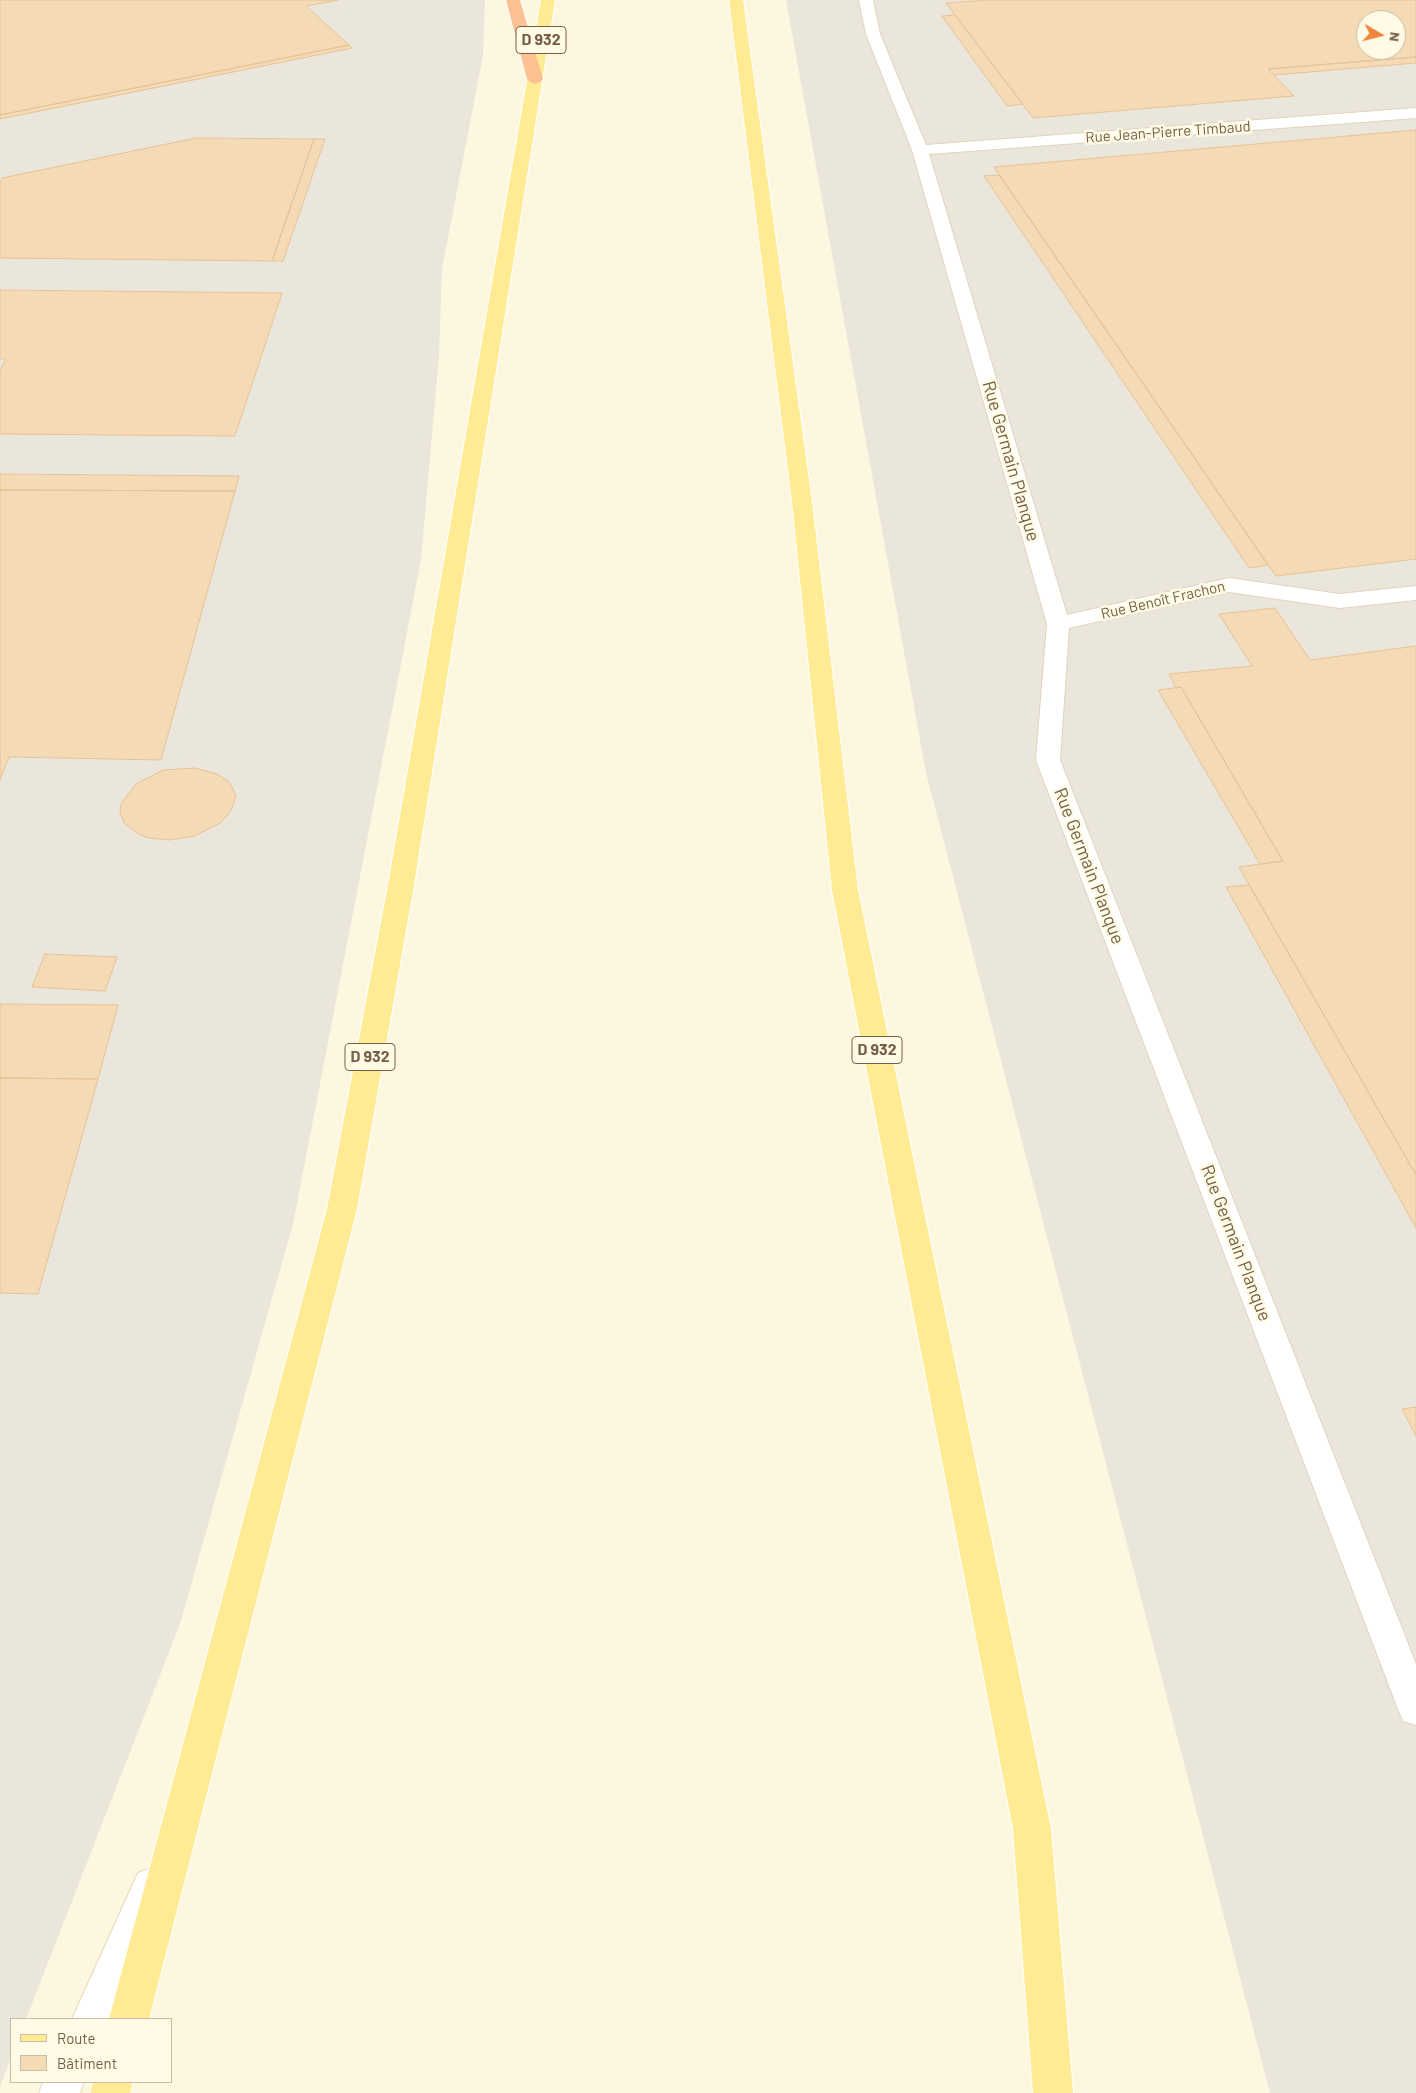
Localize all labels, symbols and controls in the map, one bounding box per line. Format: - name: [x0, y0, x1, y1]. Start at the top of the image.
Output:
- north arrow: [1356, 10, 1406, 60]
- road number: D 932: [516, 26, 566, 54]
- text: N: [1386, 31, 1404, 43]
- street label: Rue Jean-Pierre Timbaud: [1085, 117, 1251, 147]
- street label: Rue Germain Planque: [978, 378, 1044, 544]
- street label: Rue Benoît Frachon: [1099, 577, 1227, 623]
- street label: Rue Germain Planque: [1049, 785, 1129, 947]
- road number: D 932: [852, 1036, 902, 1064]
- road number: D 932: [345, 1044, 395, 1070]
- street label: Rue Germain Planque: [1196, 1162, 1276, 1324]
- legend: [10, 2018, 172, 2083]
- text: Route: [57, 2029, 96, 2047]
- text: Bâtiment: [57, 2054, 117, 2072]

